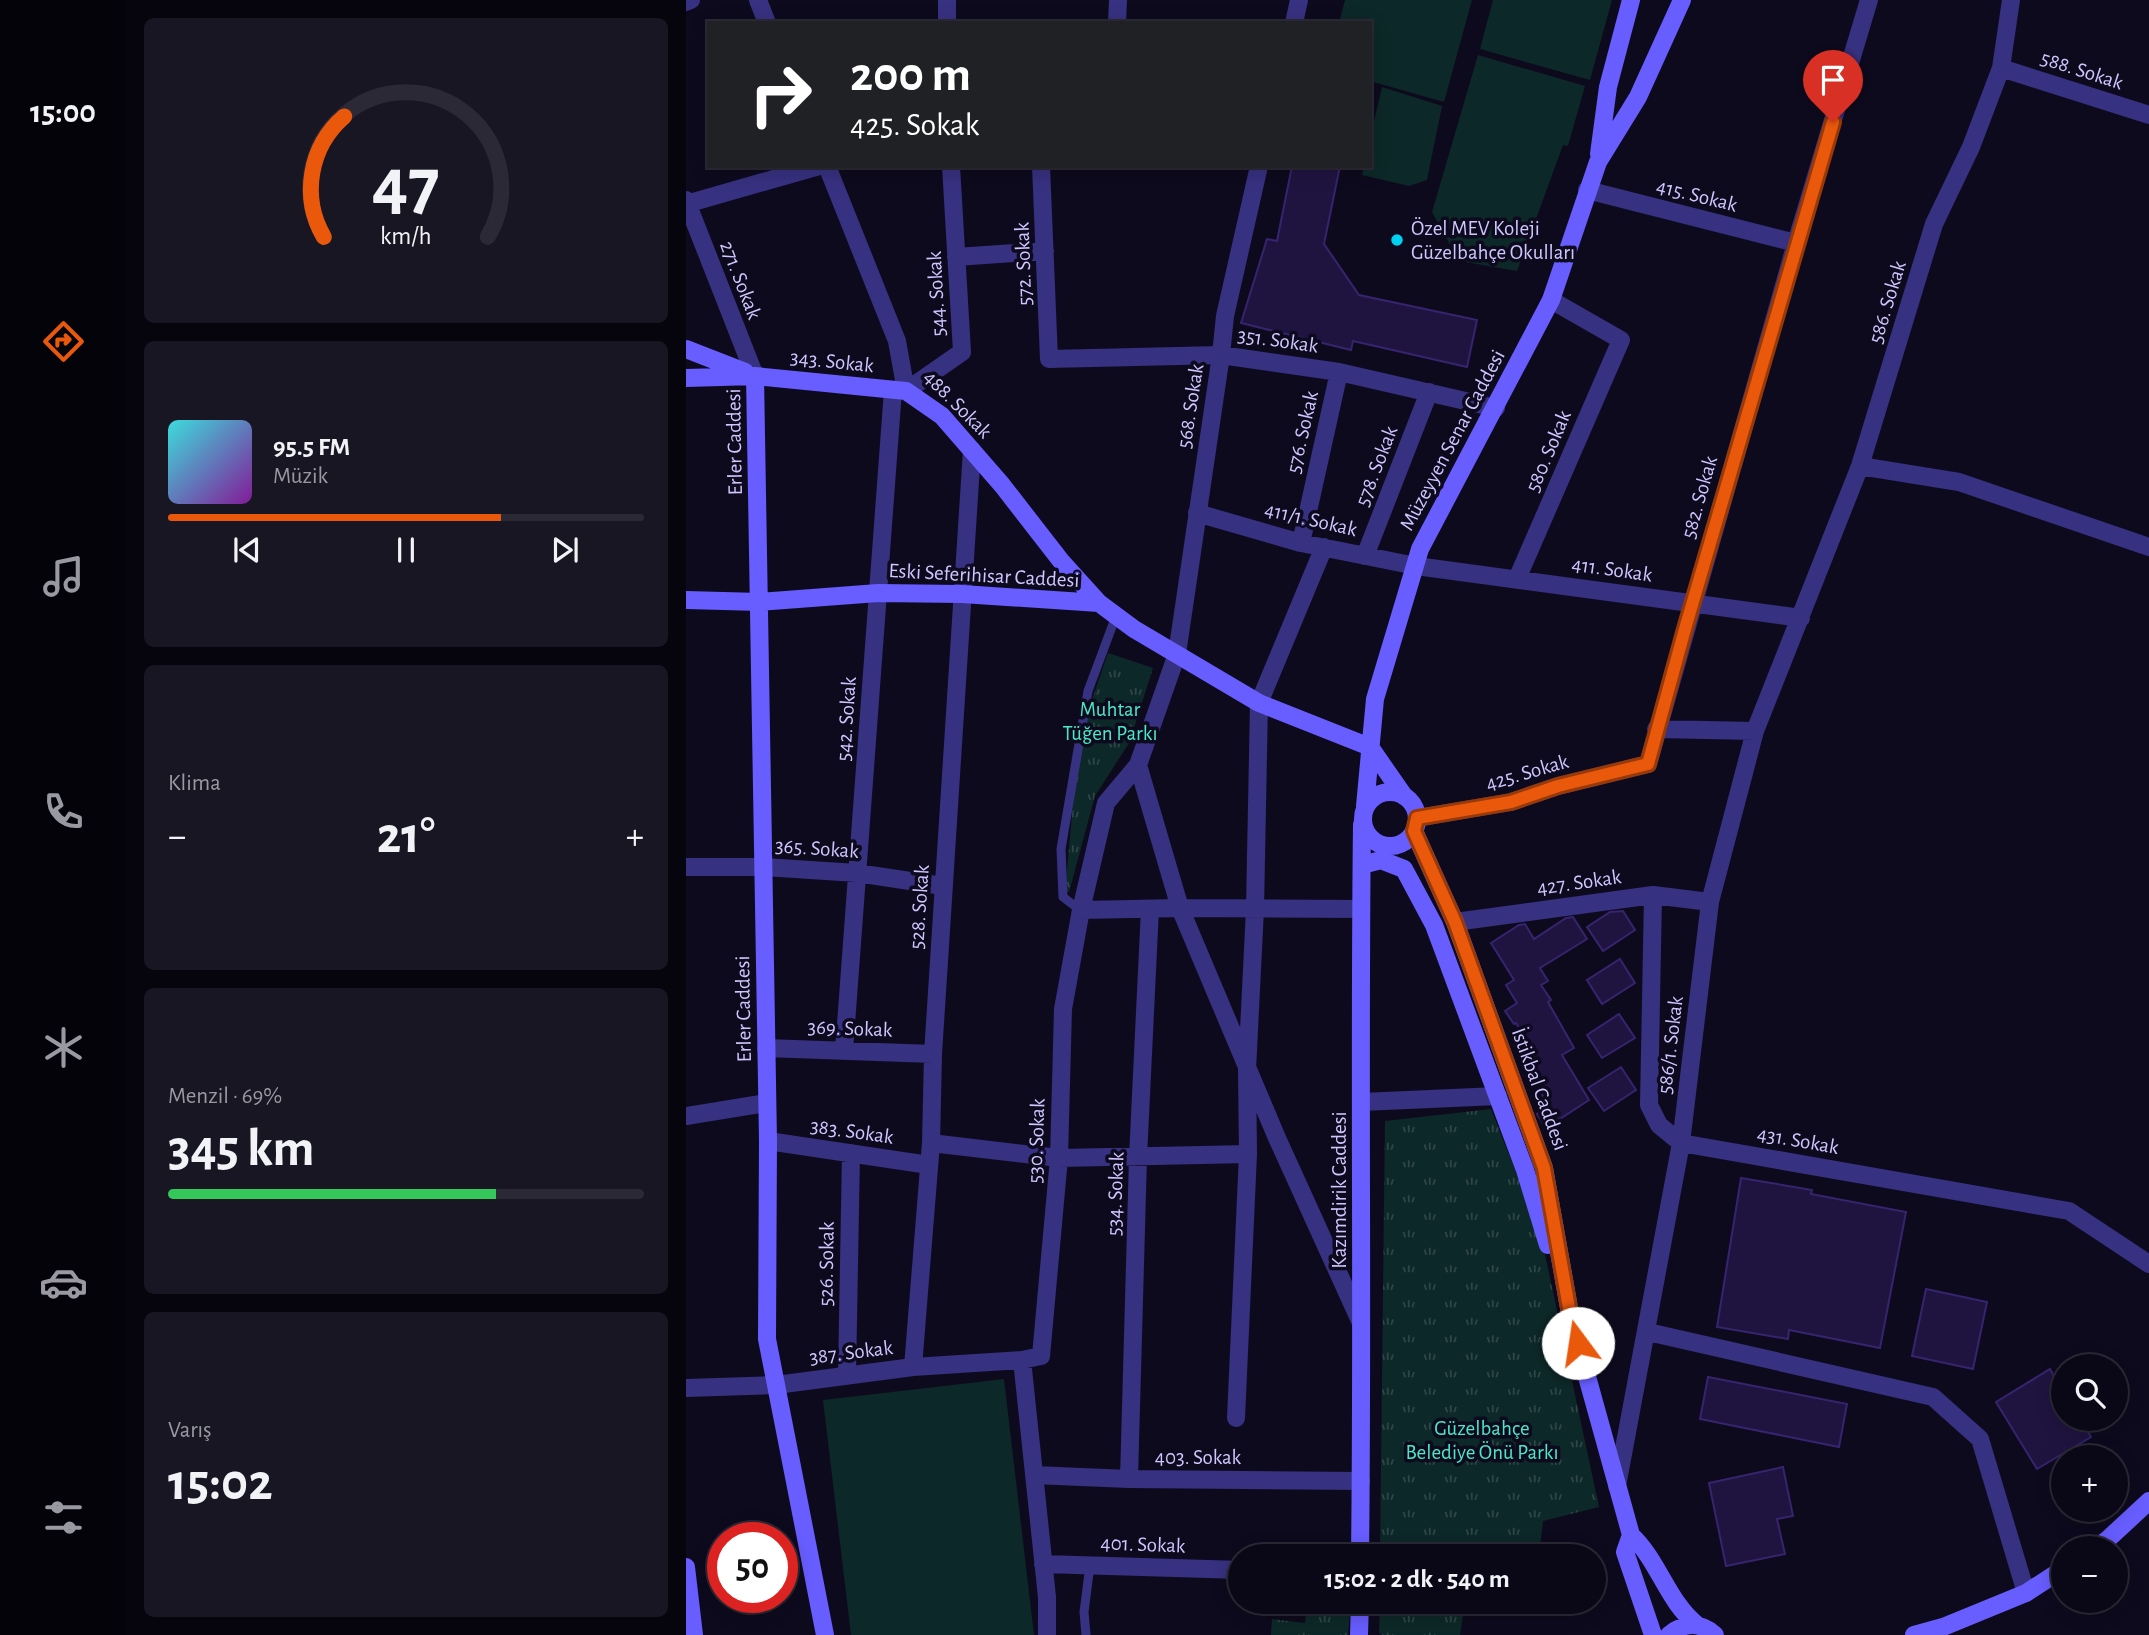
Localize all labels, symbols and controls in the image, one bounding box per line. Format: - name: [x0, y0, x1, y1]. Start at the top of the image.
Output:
- street label: 588. Sokak: [2038, 47, 2126, 94]
- icon: right: [735, 49, 826, 140]
- pin: [1803, 50, 1863, 122]
- text: 200 m: [850, 51, 971, 100]
- icon: arrive: [1814, 61, 1852, 99]
- text: 15:00: [30, 96, 96, 128]
- text: 425. Sokak: [850, 109, 979, 141]
- text: 47: [372, 149, 440, 222]
- street label: 415. Sokak: [1654, 175, 1740, 216]
- place label: Özel MEV Koleji Güzelbahçe Okulları: [1411, 217, 1575, 263]
- street label: 572. Sokak: [1012, 221, 1035, 306]
- text: km/h: [380, 224, 432, 249]
- marker: Özel MEV Koleji Güzelbahçe Okulları: [1389, 232, 1405, 248]
- street label: 271. Sokak: [716, 238, 765, 323]
- street label: 544. Sokak: [924, 250, 949, 337]
- street label: 586. Sokak: [1865, 258, 1910, 346]
- icon: directions: [39, 317, 88, 366]
- street label: 351. Sokak: [1236, 324, 1320, 357]
- street label: Müzeyyen Senar Caddesi: [1396, 346, 1509, 534]
- street label: 343. Sokak: [789, 347, 875, 376]
- street label: 568. Sokak: [1173, 362, 1208, 450]
- street label: 488. Sokak: [920, 366, 996, 443]
- street label: Erler Caddesi: [723, 388, 746, 496]
- street label: 576. Sokak: [1283, 388, 1322, 475]
- street label: 580. Sokak: [1522, 407, 1575, 495]
- street label: 578. Sokak: [1352, 423, 1401, 509]
- text: 95.5 FM: [273, 434, 350, 460]
- street label: 582. Sokak: [1678, 453, 1721, 541]
- text: Müzik: [273, 465, 328, 488]
- street label: 411/1. Sokak: [1263, 499, 1360, 540]
- icon: previous: [228, 531, 266, 569]
- icon: pause: [387, 531, 425, 569]
- icon: next: [546, 531, 584, 569]
- icon: music: [39, 552, 88, 601]
- street label: 411. Sokak: [1570, 553, 1654, 586]
- street label: Eski Seferihisar Caddesi: [888, 560, 1080, 591]
- street label: 542. Sokak: [833, 676, 860, 762]
- park label: Muhtar Tüğen Parkı: [1063, 699, 1157, 744]
- street label: 425. Sokak: [1483, 751, 1571, 794]
- text: Klima: [168, 772, 221, 795]
- icon: phone: [39, 787, 88, 836]
- text: 21°: [377, 810, 435, 862]
- text: −: [168, 818, 186, 856]
- text: +: [626, 818, 644, 856]
- street label: 365. Sokak: [774, 835, 860, 862]
- street label: 528. Sokak: [906, 864, 933, 950]
- street label: 427. Sokak: [1536, 866, 1623, 899]
- street label: Erler Caddesi: [732, 955, 755, 1063]
- street label: 586/1. Sokak: [1654, 995, 1687, 1095]
- street label: 369. Sokak: [807, 1017, 893, 1040]
- icon: climate: [39, 1023, 88, 1072]
- street label: İstikbal Caddesi: [1508, 1025, 1572, 1153]
- text: Menzil · 69%: [168, 1085, 282, 1108]
- street label: 530. Sokak: [1025, 1098, 1048, 1184]
- street label: Kazımdirik Caddesi: [1329, 1111, 1350, 1269]
- street label: 383. Sokak: [809, 1115, 895, 1148]
- text: 345 km: [168, 1123, 315, 1175]
- street label: 431. Sokak: [1755, 1123, 1841, 1158]
- street label: 534. Sokak: [1104, 1151, 1127, 1236]
- street label: 526. Sokak: [815, 1221, 838, 1307]
- icon: car: [39, 1258, 88, 1307]
- position arrow: [1541, 1306, 1615, 1380]
- street label: 387. Sokak: [808, 1337, 894, 1368]
- map controls: [2051, 1354, 2128, 1613]
- button: search: [2051, 1354, 2128, 1431]
- park label: Güzelbahçe Belediye Önü Parkı: [1405, 1418, 1559, 1463]
- text: Varış: [168, 1419, 212, 1442]
- button: +: [2051, 1445, 2128, 1522]
- street label: 403. Sokak: [1155, 1447, 1242, 1468]
- text: 15:02: [168, 1457, 273, 1509]
- icon: filters: [39, 1493, 88, 1542]
- speed limit sign: 50: [707, 1522, 798, 1613]
- street label: 401. Sokak: [1100, 1533, 1186, 1556]
- button: −: [2051, 1536, 2128, 1613]
- text: 15:02 · 2 dk · 540 m: [1324, 1566, 1510, 1592]

